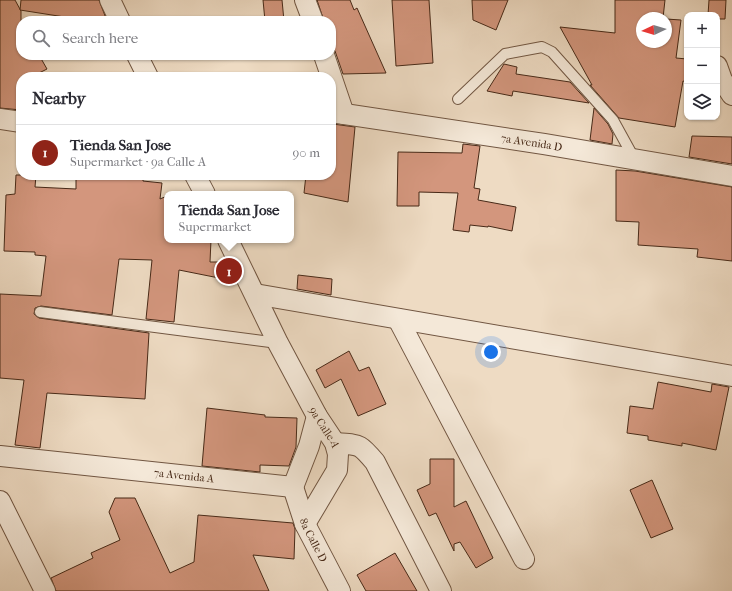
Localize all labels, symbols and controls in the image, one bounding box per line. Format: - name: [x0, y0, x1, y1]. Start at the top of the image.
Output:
- north arrow: [636, 12, 672, 48]
- map controls: [684, 12, 720, 120]
- button: +: [684, 12, 720, 48]
- search box: [16, 16, 336, 60]
- icon: search: [30, 27, 52, 49]
- text: Search here: [62, 29, 138, 47]
- button: −: [684, 48, 720, 84]
- button: layers: [684, 84, 720, 120]
- text: Nearby: [32, 88, 86, 108]
- street label: 7a Avenida D: [500, 131, 563, 154]
- text: Tienda San Jose: [70, 136, 171, 154]
- text: 1: [43, 145, 47, 160]
- text: 90 m: [292, 145, 320, 160]
- text: Supermarket · 9a Calle A: [70, 154, 206, 169]
- popup: [164, 191, 294, 243]
- text: Tienda San Jose: [178, 201, 280, 219]
- text: Supermarket: [178, 219, 251, 234]
- pin: 1: [216, 256, 242, 286]
- your location: [481, 342, 501, 362]
- street label: 9a Calle A: [307, 404, 343, 450]
- street label: 7a Avenida A: [153, 466, 216, 485]
- street label: 8a Calle D: [297, 517, 330, 564]

